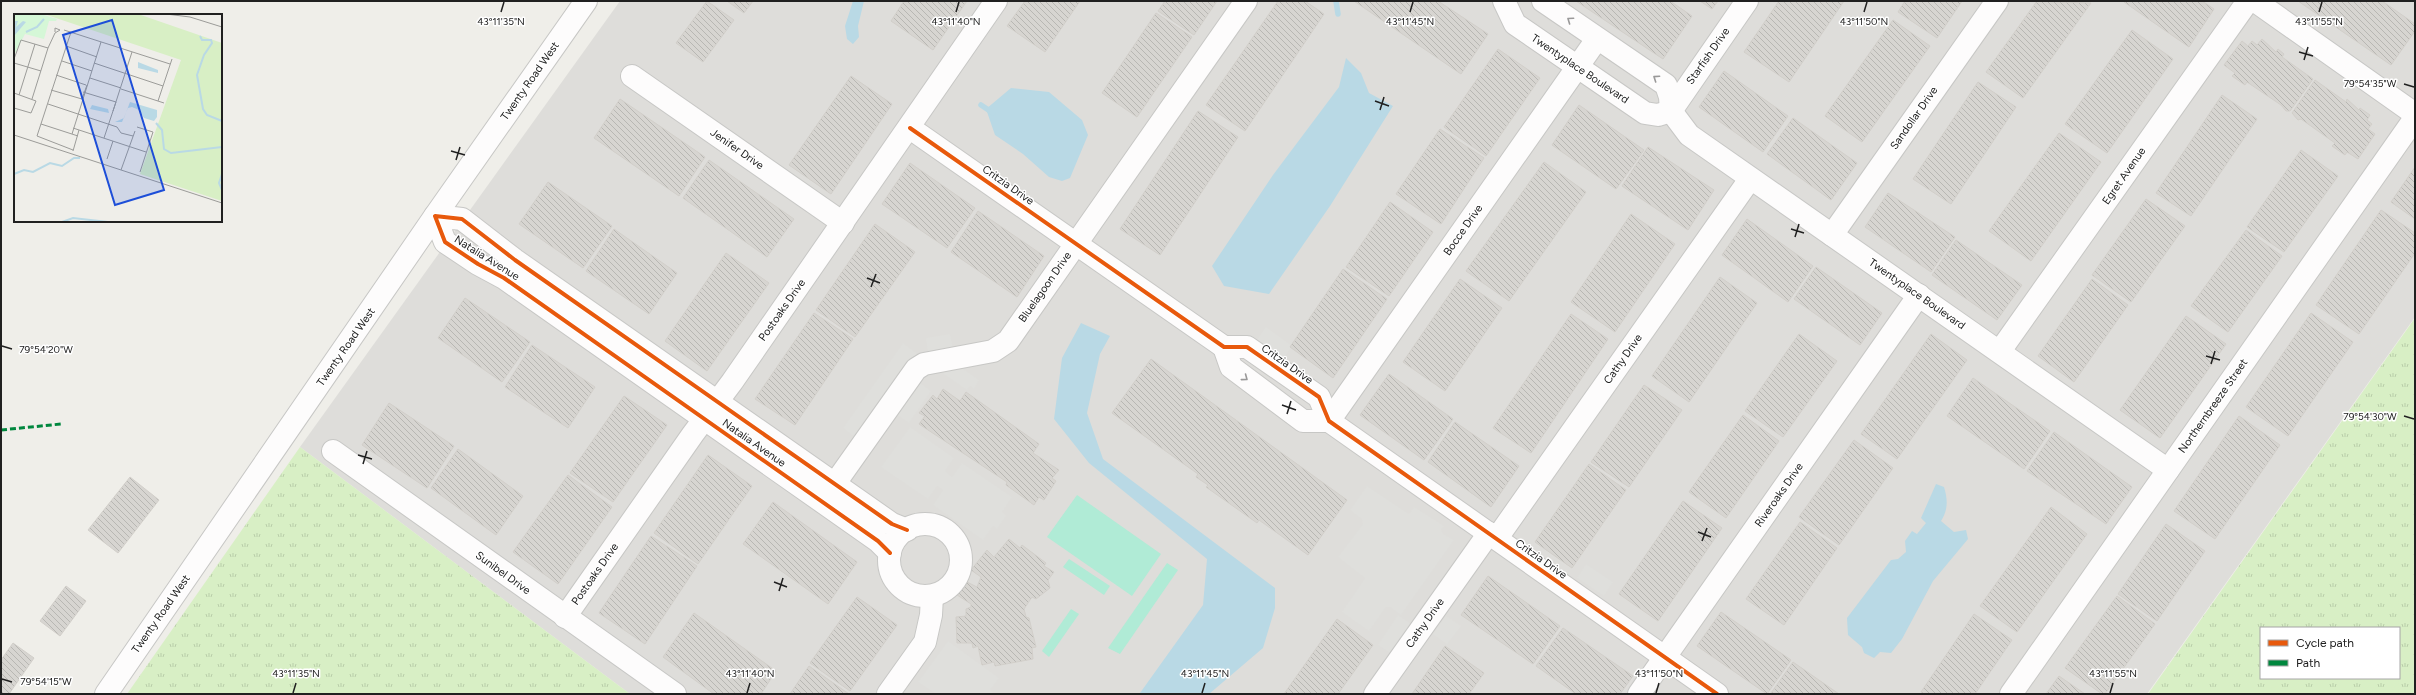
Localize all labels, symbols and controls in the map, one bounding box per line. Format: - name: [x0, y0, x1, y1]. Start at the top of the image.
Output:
- inset map: [14, 14, 222, 222]
- text: 43°11'35"N: [477, 15, 525, 28]
- text: 43°11'40"N: [931, 15, 981, 28]
- text: 43°11'45"N: [1386, 15, 1434, 28]
- text: 43°11'50"N: [1840, 15, 1888, 28]
- text: 43°11'55"N: [2295, 15, 2343, 28]
- one-way arrow: [1568, 18, 1575, 25]
- street label: Starfish Drive: [1684, 25, 1732, 87]
- street label: Twentyplace Boulevard: [1529, 32, 1631, 106]
- street label: Twenty Road West: [498, 39, 562, 123]
- one-way arrow: [1653, 76, 1660, 83]
- text: 79°54'35"W: [2344, 77, 2397, 90]
- street label: Sandollar Drive: [1888, 84, 1940, 152]
- street label: Jenifer Drive: [708, 126, 766, 172]
- street label: Egret Avenue: [2100, 145, 2148, 207]
- street label: Critzia Drive: [980, 162, 1036, 208]
- street label: Bocce Drive: [1441, 202, 1485, 258]
- street label: Natalia Avenue: [452, 233, 522, 283]
- street label: Bluelagoon Drive: [1016, 249, 1074, 325]
- street label: Twentyplace Boulevard: [1866, 256, 1968, 332]
- street label: Postoaks Drive: [756, 277, 808, 343]
- street label: Twenty Road West: [314, 305, 378, 389]
- street label: Cathy Drive: [1601, 332, 1645, 386]
- street label: Critzia Drive: [1259, 341, 1315, 387]
- text: 79°54'20"W: [19, 343, 73, 356]
- street label: Northernbreeze Street: [2176, 356, 2250, 456]
- one-way arrow: [1240, 373, 1247, 380]
- text: 79°54'30"W: [2343, 410, 2397, 423]
- street label: Natalia Avenue: [720, 416, 788, 470]
- street label: Riveroaks Drive: [1752, 460, 1806, 530]
- street label: Critzia Drive: [1513, 536, 1569, 582]
- street label: Postoaks Drive: [569, 541, 621, 607]
- street label: Sunibel Drive: [473, 549, 533, 597]
- street label: Twenty Road West: [129, 572, 193, 656]
- street label: Cathy Drive: [1403, 596, 1447, 650]
- legend: [2260, 627, 2400, 679]
- text: Cycle path: [2296, 636, 2354, 650]
- text: Path: [2296, 656, 2320, 670]
- text: 43°11'35"N: [272, 667, 320, 680]
- text: 43°11'40"N: [725, 667, 775, 680]
- text: 43°11'45"N: [1181, 667, 1229, 680]
- text: 43°11'50"N: [1635, 667, 1683, 680]
- text: 43°11'55"N: [2089, 667, 2137, 680]
- text: 79°54'15"W: [20, 675, 72, 688]

